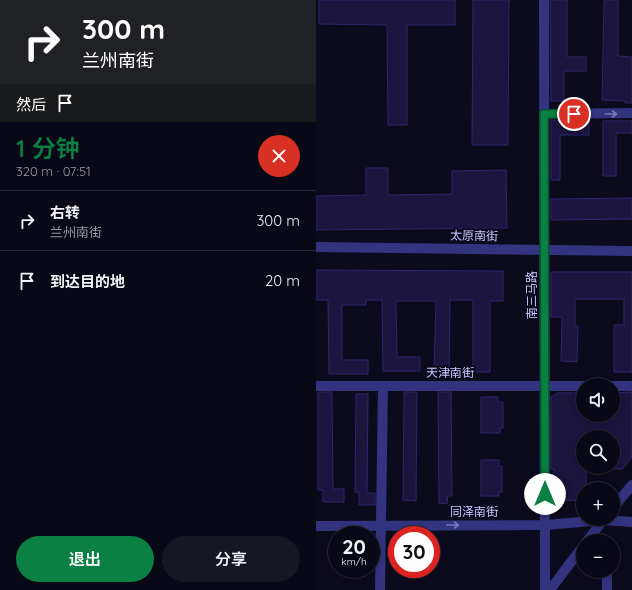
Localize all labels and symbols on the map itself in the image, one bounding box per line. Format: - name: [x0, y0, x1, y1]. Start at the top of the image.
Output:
- pin: [557, 97, 591, 131]
- one-way arrow: [604, 110, 617, 117]
- street label: 太原南街: [450, 228, 498, 243]
- street label: 南三马路: [524, 271, 539, 319]
- street label: 天津南街: [426, 365, 474, 380]
- position arrow: [524, 473, 566, 515]
- street label: 同泽南街: [450, 504, 498, 519]
- one-way arrow: [446, 521, 459, 529]
- speed limit sign: 30: [388, 526, 440, 578]

